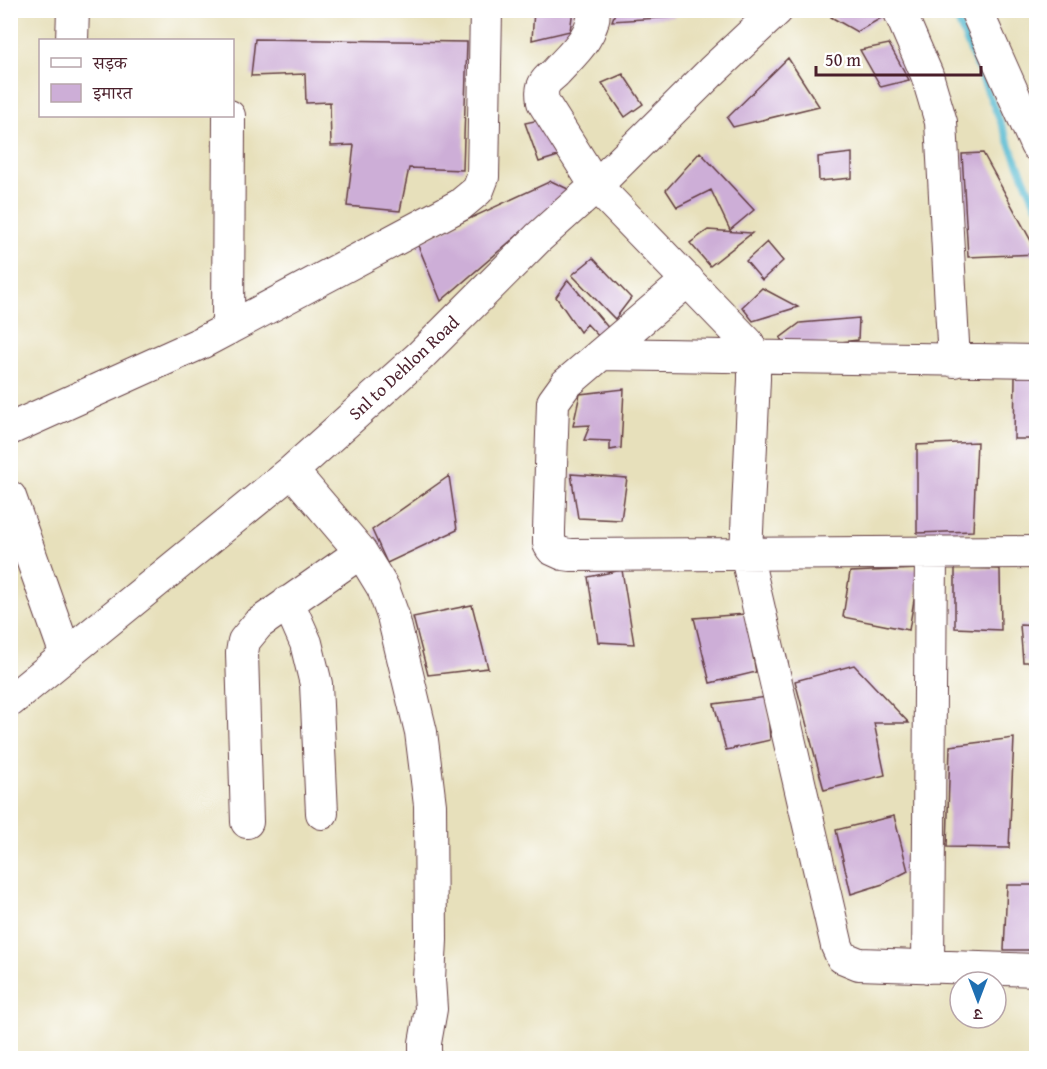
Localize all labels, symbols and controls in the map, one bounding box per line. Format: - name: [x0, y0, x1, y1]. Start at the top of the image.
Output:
- legend: [39, 39, 234, 117]
- scale bar: [816, 39, 981, 77]
- text: 50 m: [825, 46, 861, 73]
- text: सड़क: [92, 49, 128, 76]
- text: इमारत: [92, 79, 133, 106]
- street label: Snl to Dehlon Road: [342, 309, 465, 426]
- north arrow: [948, 970, 1008, 1030]
- text: उ: [972, 1003, 983, 1027]

